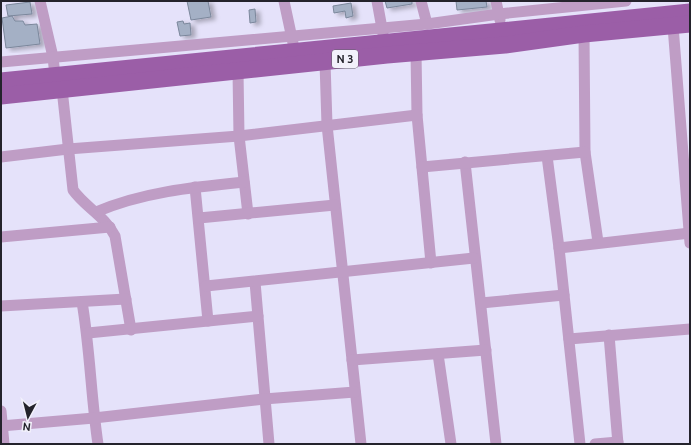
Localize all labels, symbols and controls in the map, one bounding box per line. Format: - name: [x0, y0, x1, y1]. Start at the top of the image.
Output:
- road number: N 3: [332, 50, 358, 68]
- north arrow: [8, 397, 48, 437]
- text: N: [22, 420, 32, 433]

